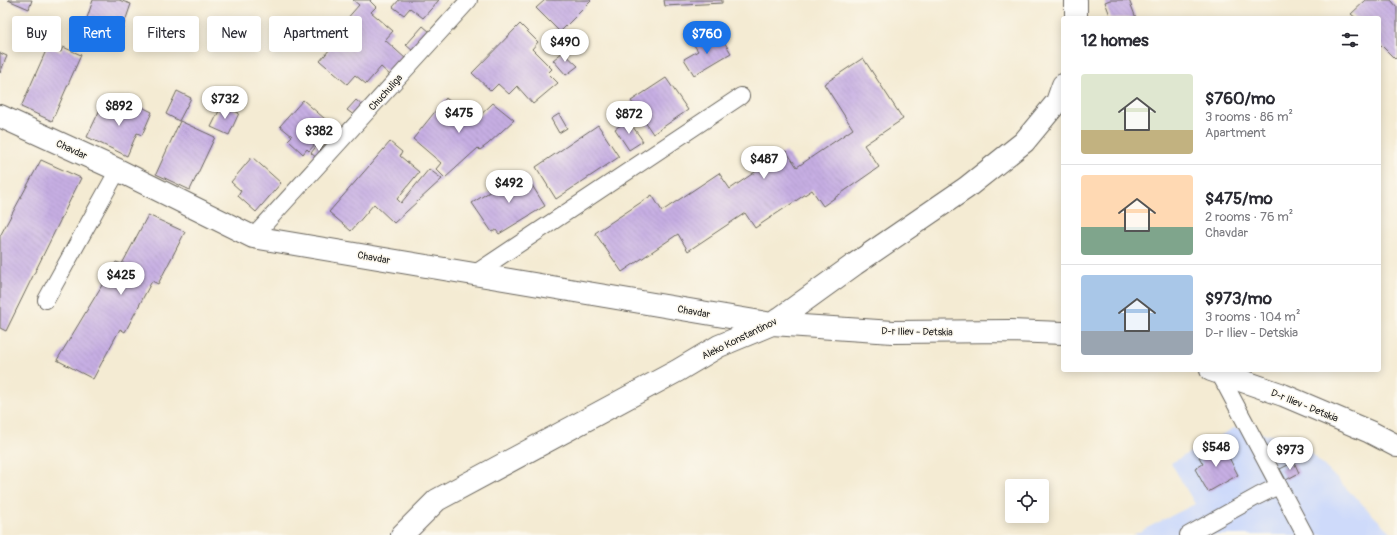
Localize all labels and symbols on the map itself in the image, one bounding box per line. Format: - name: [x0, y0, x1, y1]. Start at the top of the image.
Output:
- pin: $760: [683, 21, 731, 55]
- pin: $490: [541, 29, 589, 63]
- street label: Chuchuliga: [366, 72, 405, 113]
- pin: $732: [201, 86, 249, 120]
- pin: $892: [95, 93, 143, 127]
- pin: $475: [435, 100, 483, 134]
- pin: $872: [605, 101, 653, 135]
- pin: $382: [295, 118, 343, 152]
- street label: Chavdar: [54, 137, 90, 163]
- pin: $487: [740, 146, 788, 180]
- pin: $492: [485, 170, 533, 204]
- street label: Chavdar: [356, 249, 392, 267]
- pin: $425: [97, 262, 145, 296]
- street label: Chavdar: [676, 303, 712, 321]
- street label: Aleko Konstantinov: [700, 315, 779, 362]
- street label: D-r Iliev - Detskia: [881, 325, 953, 339]
- street label: D-r Iliev - Detskia: [1269, 387, 1340, 425]
- pin: $548: [1192, 434, 1240, 468]
- pin: $973: [1266, 437, 1314, 471]

